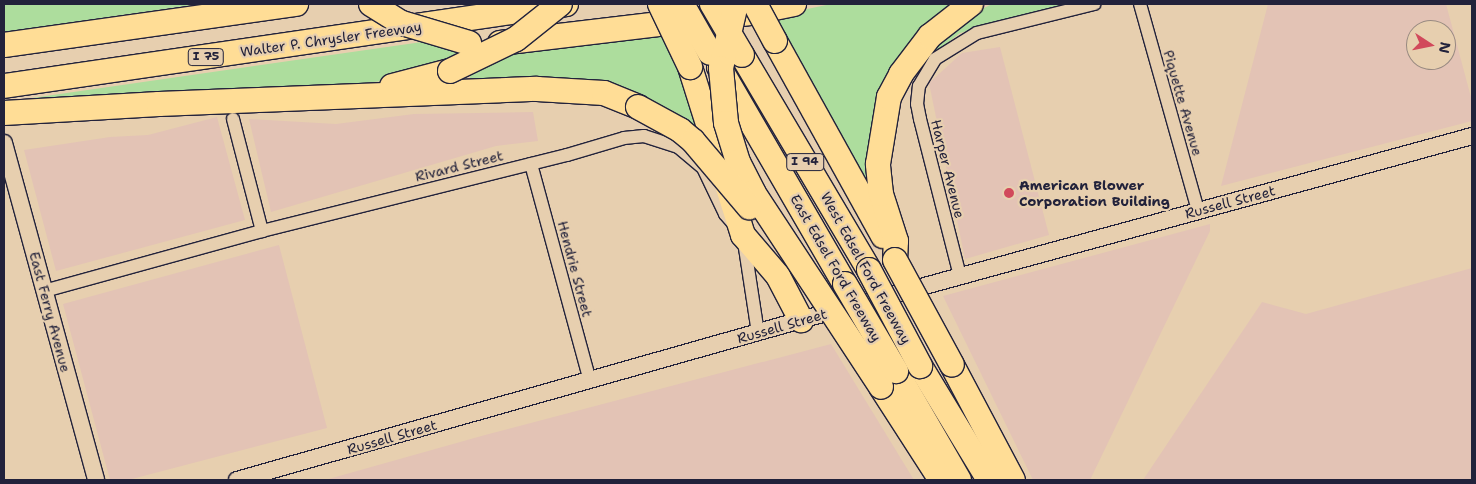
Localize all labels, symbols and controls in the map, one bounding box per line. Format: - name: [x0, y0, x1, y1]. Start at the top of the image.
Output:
- street label: Walter P. Chrysler Freeway: [239, 18, 423, 60]
- north arrow: [1406, 20, 1456, 70]
- text: N: [1435, 41, 1455, 55]
- road number: I 75: [187, 48, 225, 66]
- street label: Piquette Avenue: [1160, 48, 1206, 158]
- street label: Harper Avenue: [928, 118, 968, 220]
- street label: Rivard Street: [413, 147, 505, 185]
- road number: I 94: [785, 152, 825, 172]
- place label: American Blower Corporation Building: [1019, 177, 1170, 210]
- street label: Russell Street: [1183, 182, 1277, 222]
- marker: American Blower Corporation Building: [1003, 187, 1015, 199]
- street label: West Edsel Ford Freeway: [817, 189, 915, 347]
- street label: East Edsel Ford Freeway: [787, 191, 885, 345]
- street label: Hendrie Street: [554, 219, 596, 319]
- street label: East Ferry Avenue: [26, 250, 74, 374]
- street label: Russell Street: [735, 305, 829, 347]
- street label: Russell Street: [345, 416, 439, 458]

